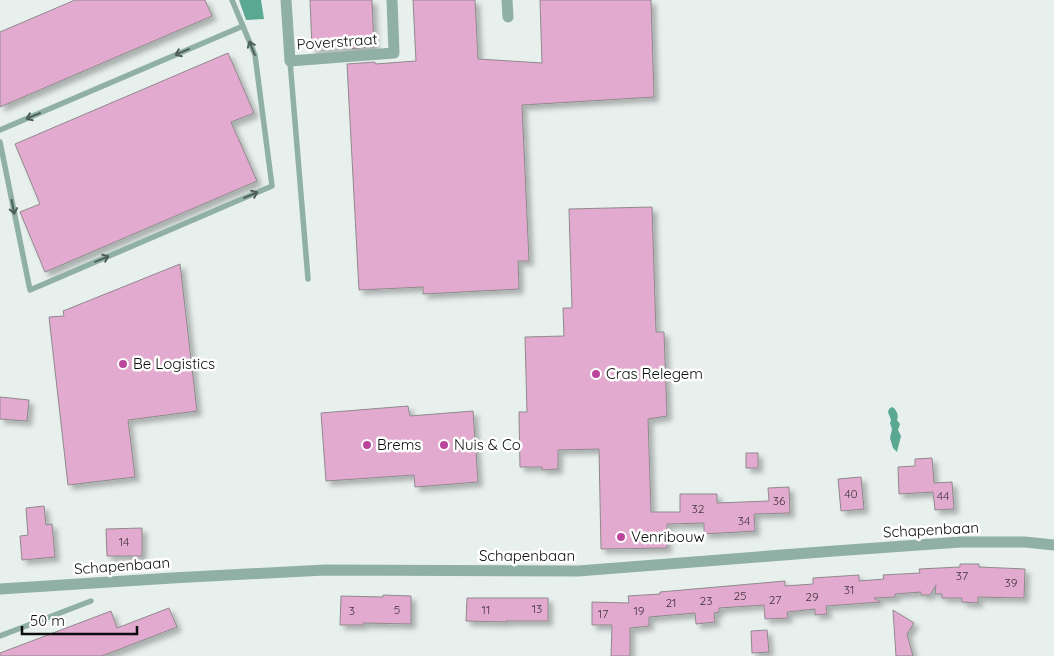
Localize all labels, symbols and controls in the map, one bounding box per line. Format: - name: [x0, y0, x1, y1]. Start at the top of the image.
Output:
- street label: Poverstraat: [296, 29, 378, 54]
- one-way arrow: [247, 41, 256, 56]
- one-way arrow: [175, 48, 190, 58]
- one-way arrow: [26, 112, 41, 122]
- one-way arrow: [243, 189, 258, 199]
- one-way arrow: [9, 199, 18, 215]
- one-way arrow: [94, 253, 109, 263]
- place label: Be Logistics: [133, 354, 215, 373]
- marker: Be Logistics: [117, 358, 129, 370]
- place label: Cras Relegem: [606, 364, 703, 383]
- marker: Cras Relegem: [590, 368, 602, 380]
- place label: Brems: [377, 435, 421, 454]
- place label: Nuis & Co: [454, 435, 521, 454]
- marker: Brems: [361, 439, 373, 451]
- marker: Nuis & Co: [438, 439, 450, 451]
- house number: 40: [844, 486, 858, 501]
- house number: 44: [937, 488, 949, 503]
- house number: 36: [773, 493, 786, 508]
- house number: 32: [692, 501, 705, 516]
- house number: 34: [738, 513, 750, 528]
- street label: Schapenbaan: [882, 517, 979, 542]
- place label: Venribouw: [631, 527, 705, 546]
- marker: Venribouw: [615, 531, 627, 543]
- house number: 14: [119, 534, 129, 549]
- street label: Schapenbaan: [479, 546, 575, 565]
- street label: Schapenbaan: [73, 553, 171, 578]
- house number: 37: [956, 568, 968, 583]
- house number: 39: [1005, 575, 1018, 590]
- house number: 31: [844, 582, 854, 597]
- house number: 25: [733, 588, 747, 603]
- house number: 29: [805, 589, 819, 604]
- house number: 27: [769, 592, 781, 607]
- house number: 23: [700, 593, 712, 608]
- house number: 21: [665, 595, 677, 610]
- house number: 13: [532, 601, 542, 616]
- house number: 5: [394, 602, 400, 617]
- house number: 11: [482, 602, 490, 617]
- house number: 3: [349, 603, 355, 618]
- house number: 19: [633, 603, 645, 618]
- scale bar: [22, 604, 138, 636]
- house number: 17: [598, 606, 608, 621]
- text: 50 m: [30, 611, 65, 630]

